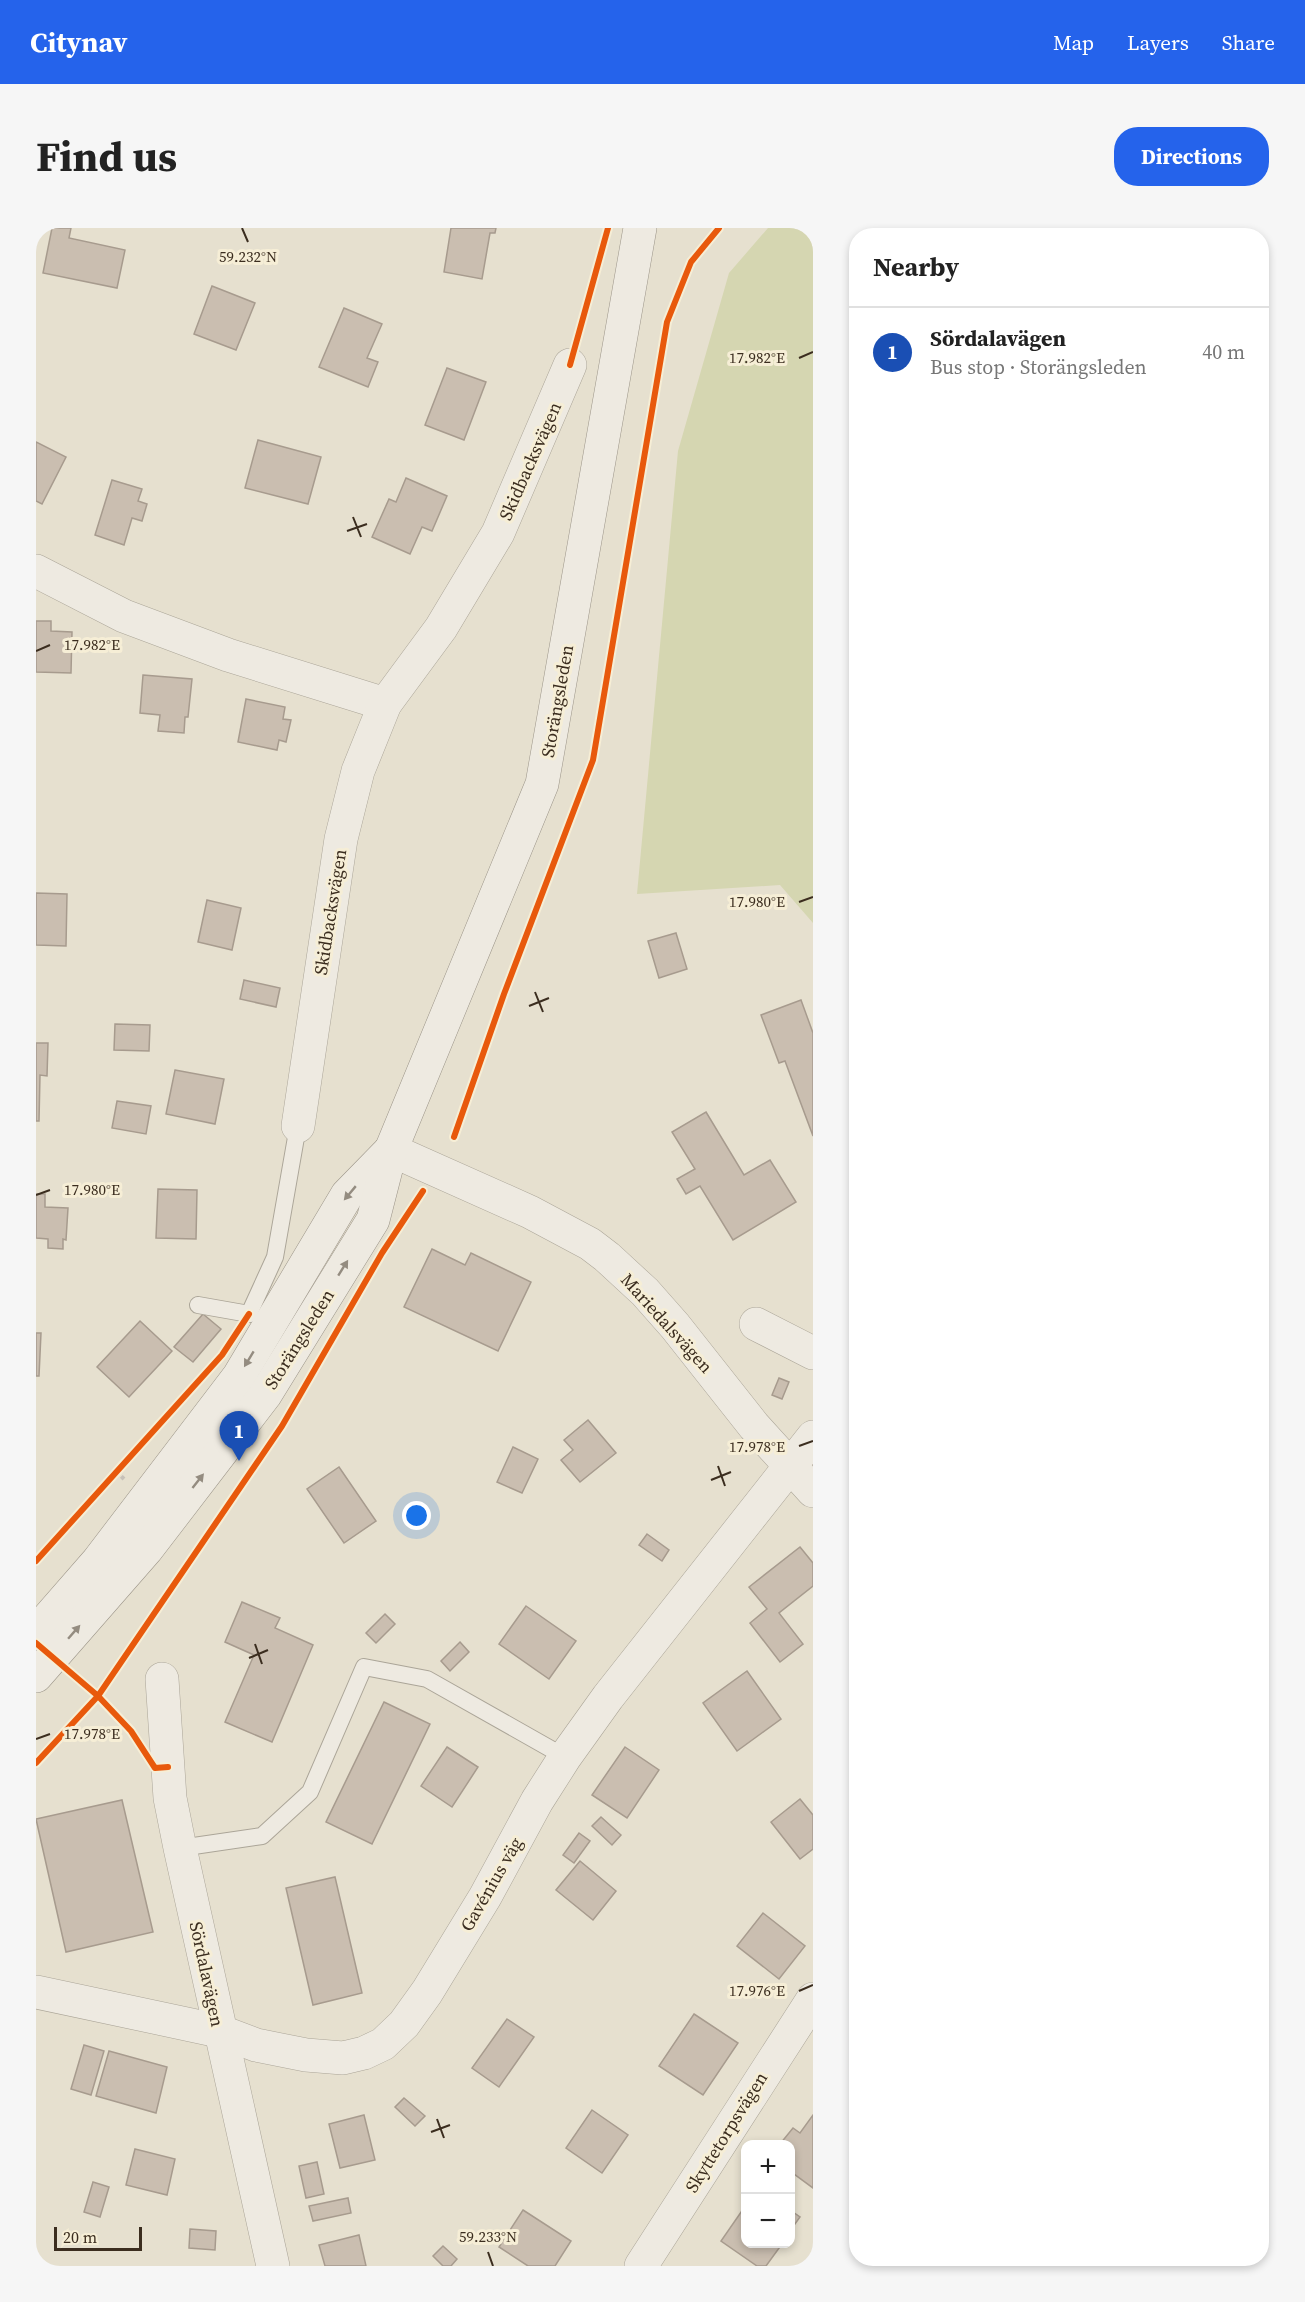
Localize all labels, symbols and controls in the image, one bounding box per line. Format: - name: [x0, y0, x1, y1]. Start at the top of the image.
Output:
- text: Citynav: [30, 23, 127, 61]
- text: Map: [1053, 28, 1094, 57]
- text: Layers: [1127, 28, 1189, 57]
- text: Share: [1222, 28, 1275, 57]
- text: Find us: [36, 127, 177, 185]
- button: Directions: [1114, 127, 1269, 186]
- text: 59.232°N: [219, 246, 277, 267]
- text: Nearby: [873, 249, 959, 285]
- text: Sördalavägen: [930, 323, 1066, 353]
- text: 1: [887, 338, 898, 366]
- text: 40 m: [1202, 338, 1245, 366]
- text: 17.982°E: [729, 347, 785, 368]
- text: Bus stop · Storängsleden: [930, 353, 1147, 381]
- street label: Skidbacksvägen: [493, 398, 567, 524]
- text: 17.982°E: [64, 634, 120, 655]
- street label: Storängsleden: [535, 643, 579, 759]
- street label: Skidbacksvägen: [308, 847, 352, 977]
- text: 17.980°E: [729, 891, 785, 912]
- text: 17.980°E: [64, 1179, 120, 1200]
- one-way arrow: [344, 1185, 357, 1200]
- one-way arrow: [338, 1260, 349, 1276]
- street label: Mariedalsvägen: [615, 1268, 719, 1378]
- street label: Storängsleden: [258, 1284, 340, 1394]
- one-way arrow: [244, 1351, 255, 1367]
- pin: 1: [220, 1412, 258, 1461]
- text: 17.978°E: [729, 1436, 785, 1457]
- one-way arrow: [192, 1474, 204, 1489]
- your location: [402, 1501, 431, 1530]
- one-way arrow: [68, 1624, 81, 1640]
- text: 17.978°E: [64, 1723, 120, 1744]
- street label: Gavénius väg: [454, 1832, 528, 1936]
- street label: Sördalavägen: [184, 1919, 230, 2029]
- text: 17.976°E: [729, 1980, 785, 2001]
- street label: Skyttetorpsvägen: [679, 2067, 773, 2197]
- map controls: [741, 2140, 795, 2248]
- button: +: [741, 2140, 795, 2194]
- button: −: [741, 2194, 795, 2248]
- scale bar: [54, 2224, 142, 2252]
- text: 20 m: [63, 2226, 97, 2248]
- text: 59.233°N: [459, 2226, 517, 2247]

